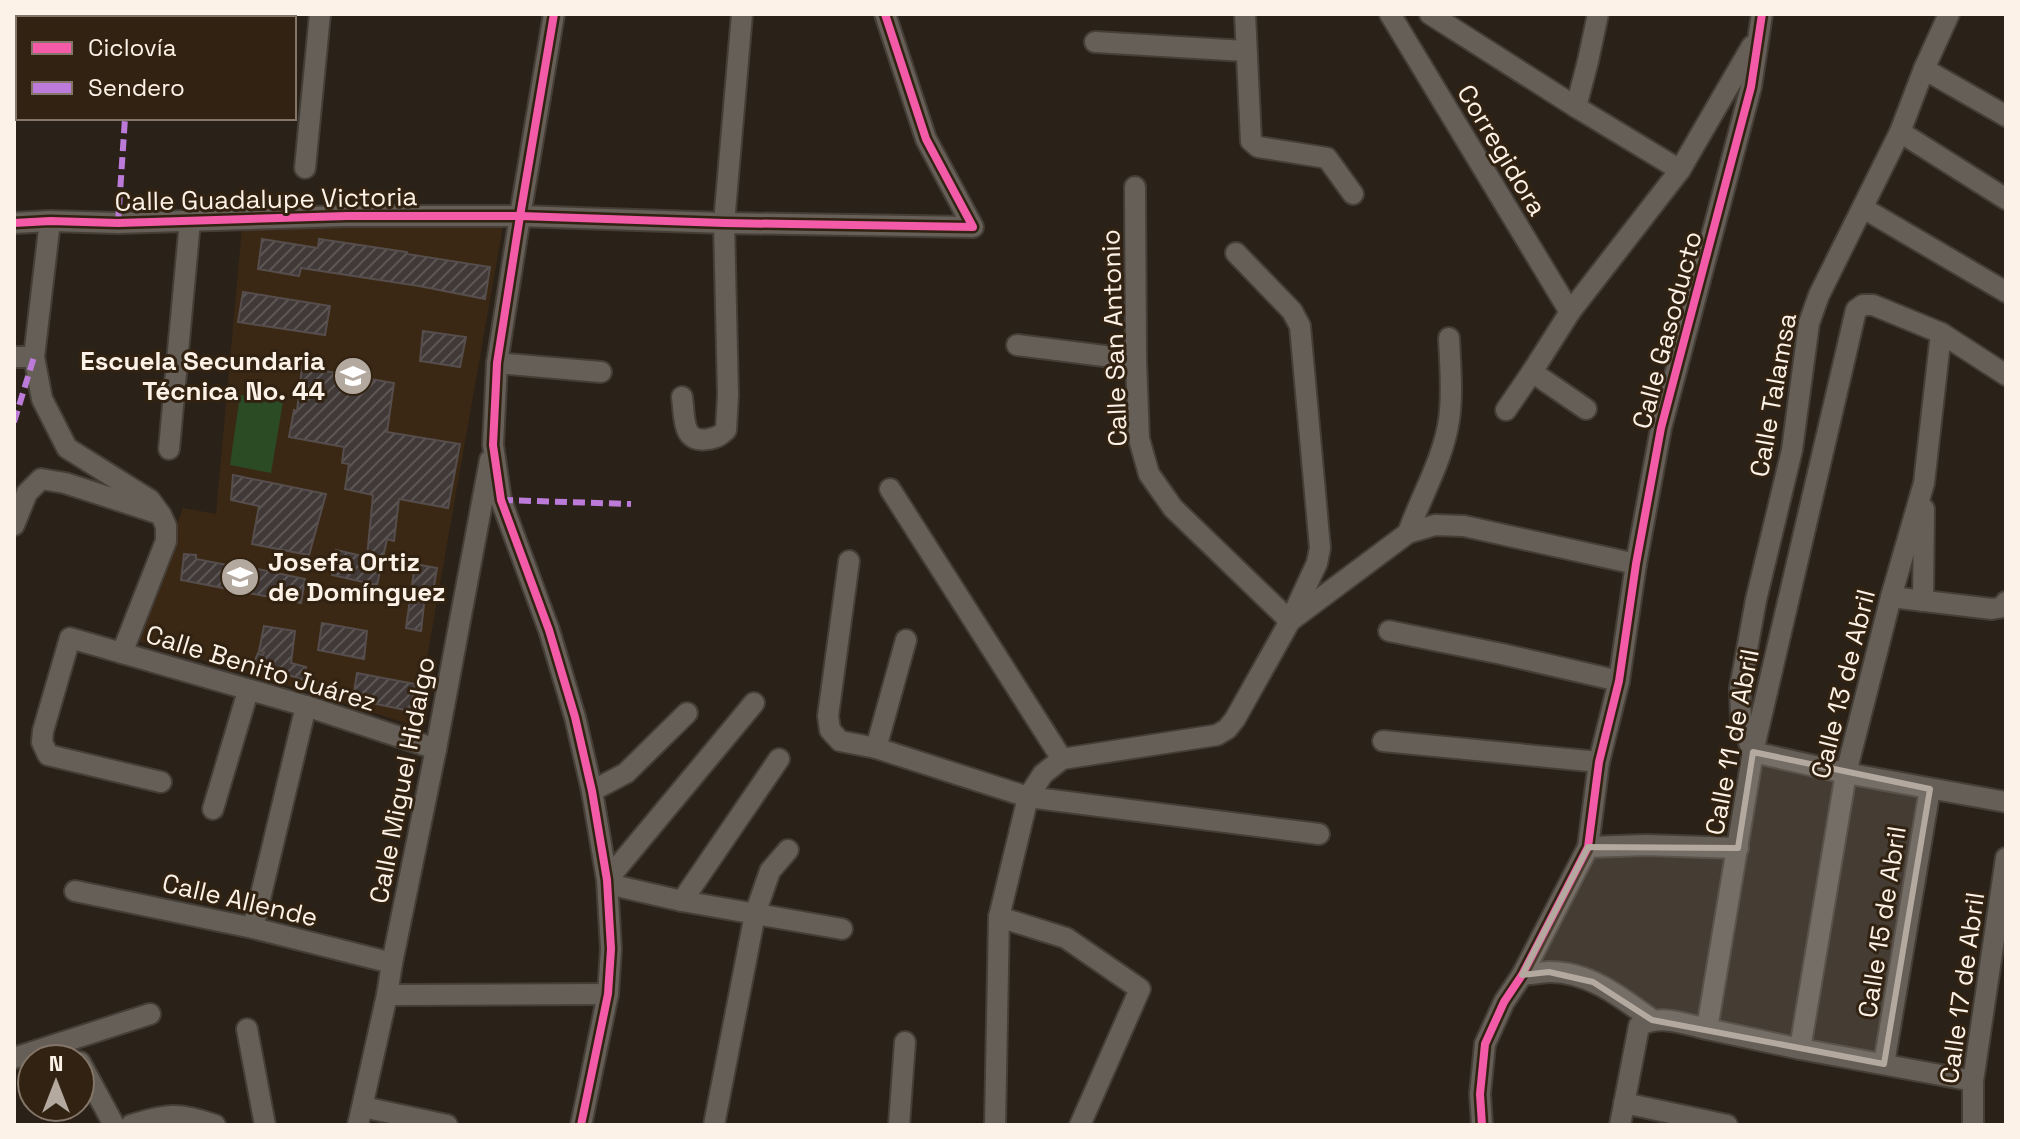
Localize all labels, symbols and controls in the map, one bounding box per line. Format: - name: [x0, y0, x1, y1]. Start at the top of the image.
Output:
- legend: [16, 16, 296, 120]
- text: Ciclovía: [88, 32, 177, 63]
- text: Sendero: [88, 72, 185, 103]
- street label: Corregidora: [1449, 78, 1555, 222]
- street label: Calle Guadalupe Victoria: [114, 179, 418, 219]
- street label: Calle Gasoducto: [1624, 227, 1710, 433]
- street label: Calle San Antonio: [1093, 229, 1135, 447]
- street label: Calle Talamsa: [1742, 310, 1804, 480]
- place label: Escuela Secundaria Técnica No. 44: [80, 344, 325, 408]
- school or university icon: Escuela Secundaria Técnica No. 44: [332, 355, 374, 397]
- place label: Josefa Ortiz de Domínguez: [268, 545, 445, 609]
- school or university icon: Josefa Ortiz de Domínguez: [219, 556, 261, 598]
- street label: Calle 13 de Abril: [1803, 586, 1883, 782]
- street label: Calle Benito Juárez: [142, 617, 380, 719]
- street label: Calle 11 de Abril: [1697, 646, 1767, 838]
- street label: Calle Miguel Hidalgo: [361, 654, 443, 906]
- street label: Calle 15 de Abril: [1850, 824, 1914, 1020]
- street label: Calle Allende: [159, 866, 321, 934]
- street label: Calle 17 de Abril: [1932, 890, 1992, 1086]
- north arrow: [16, 1043, 96, 1123]
- text: N: [49, 1049, 63, 1077]

